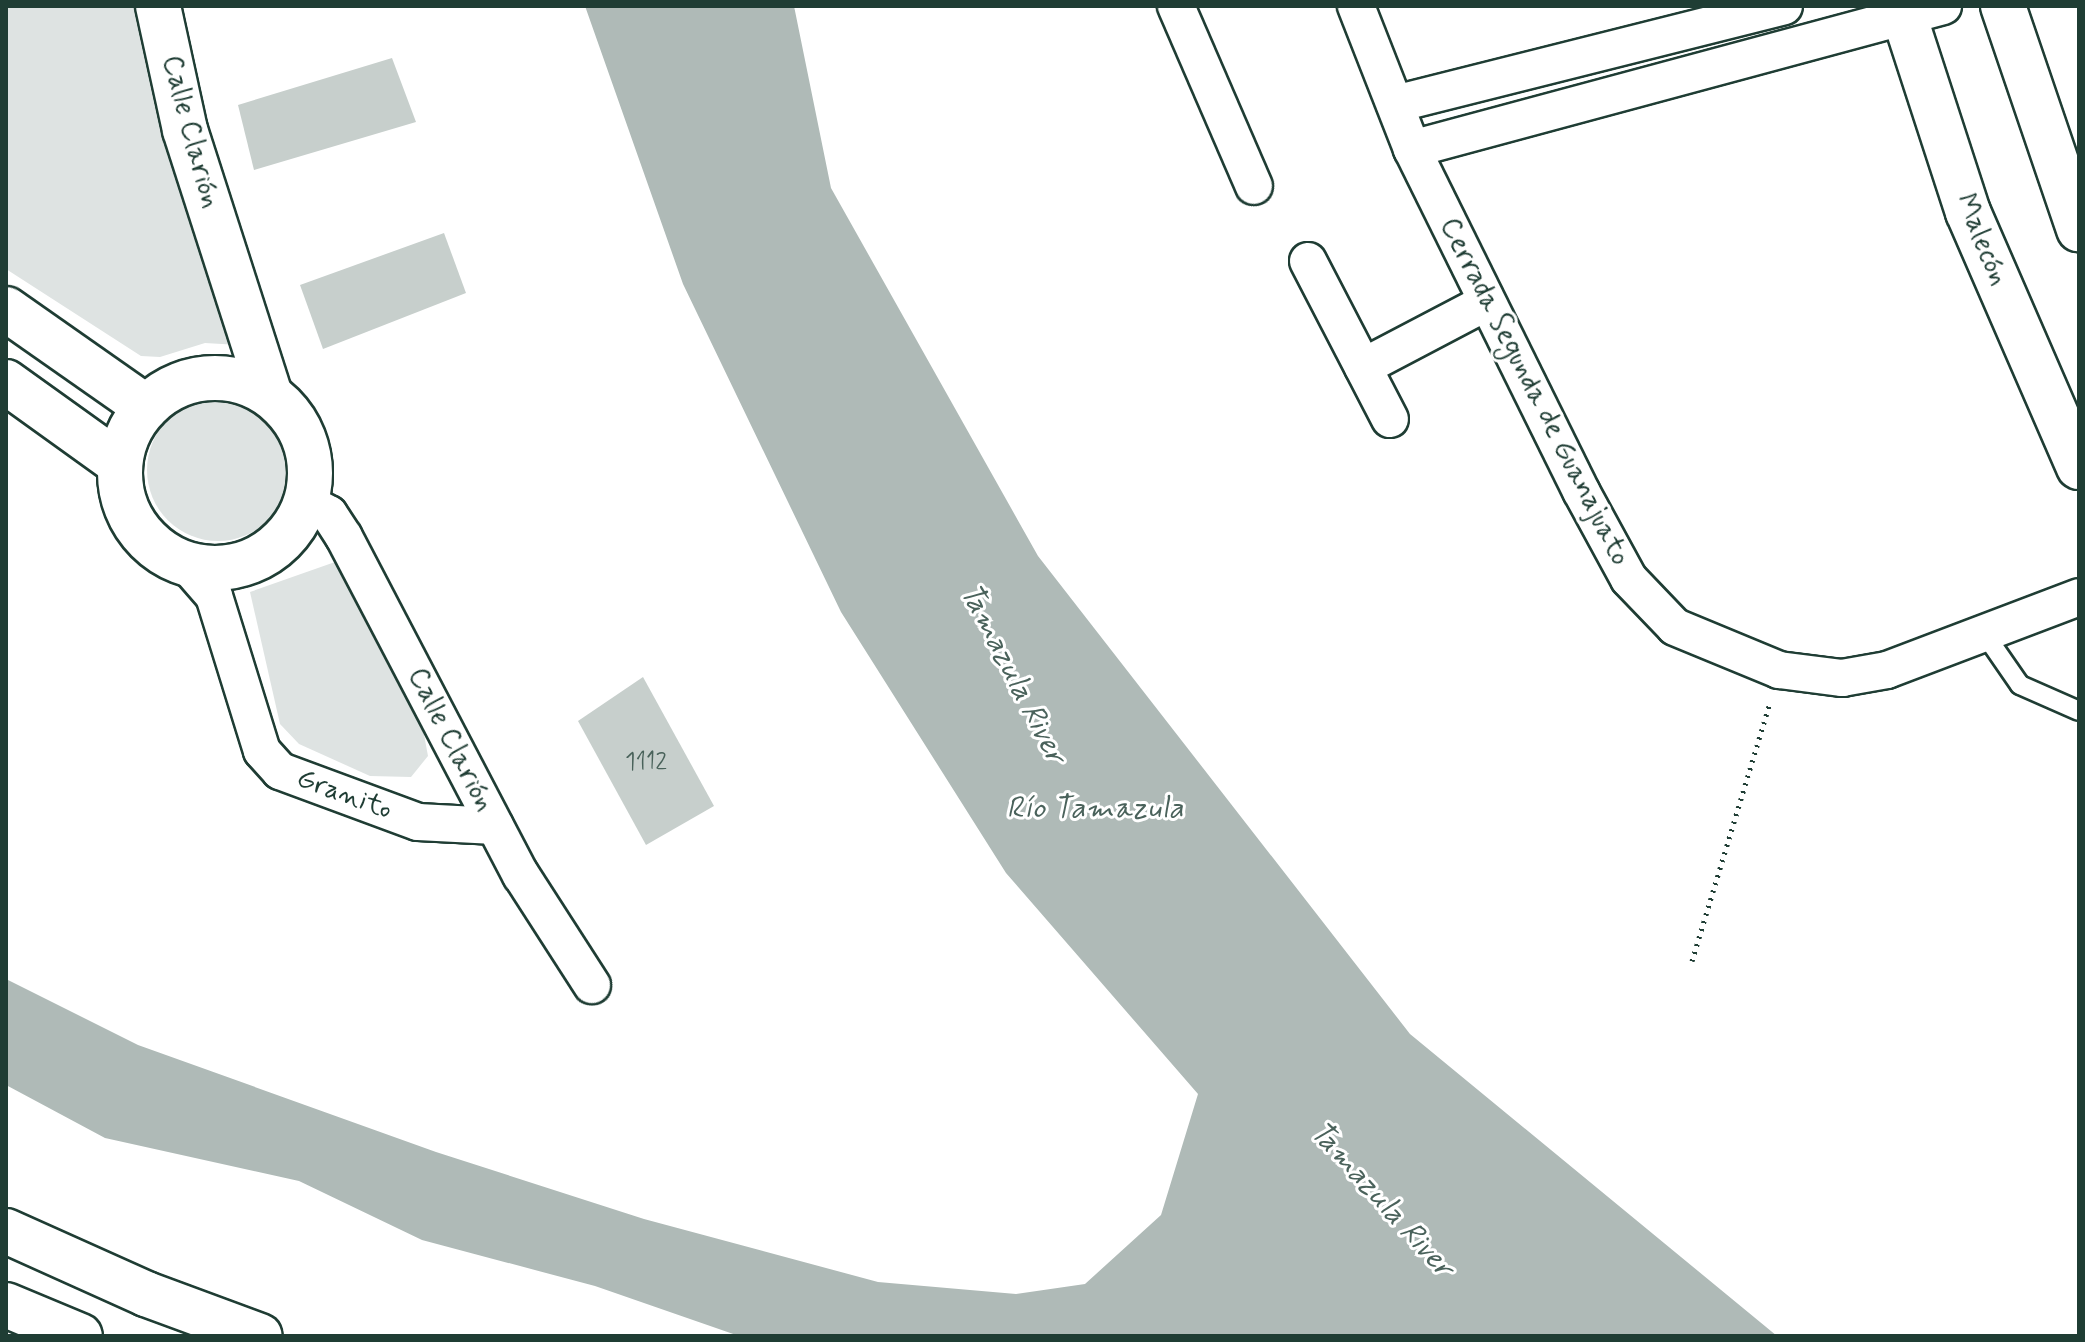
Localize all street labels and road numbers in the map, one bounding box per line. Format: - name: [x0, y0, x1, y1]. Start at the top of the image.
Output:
- street label: Calle Clarión: [154, 53, 226, 211]
- street label: Malecón: [1947, 189, 2015, 291]
- street label: Cerrada Segunda de Guanajuato: [1431, 211, 1637, 573]
- street label: Calle Clarión: [400, 664, 500, 816]
- street label: Granito: [292, 762, 396, 828]

